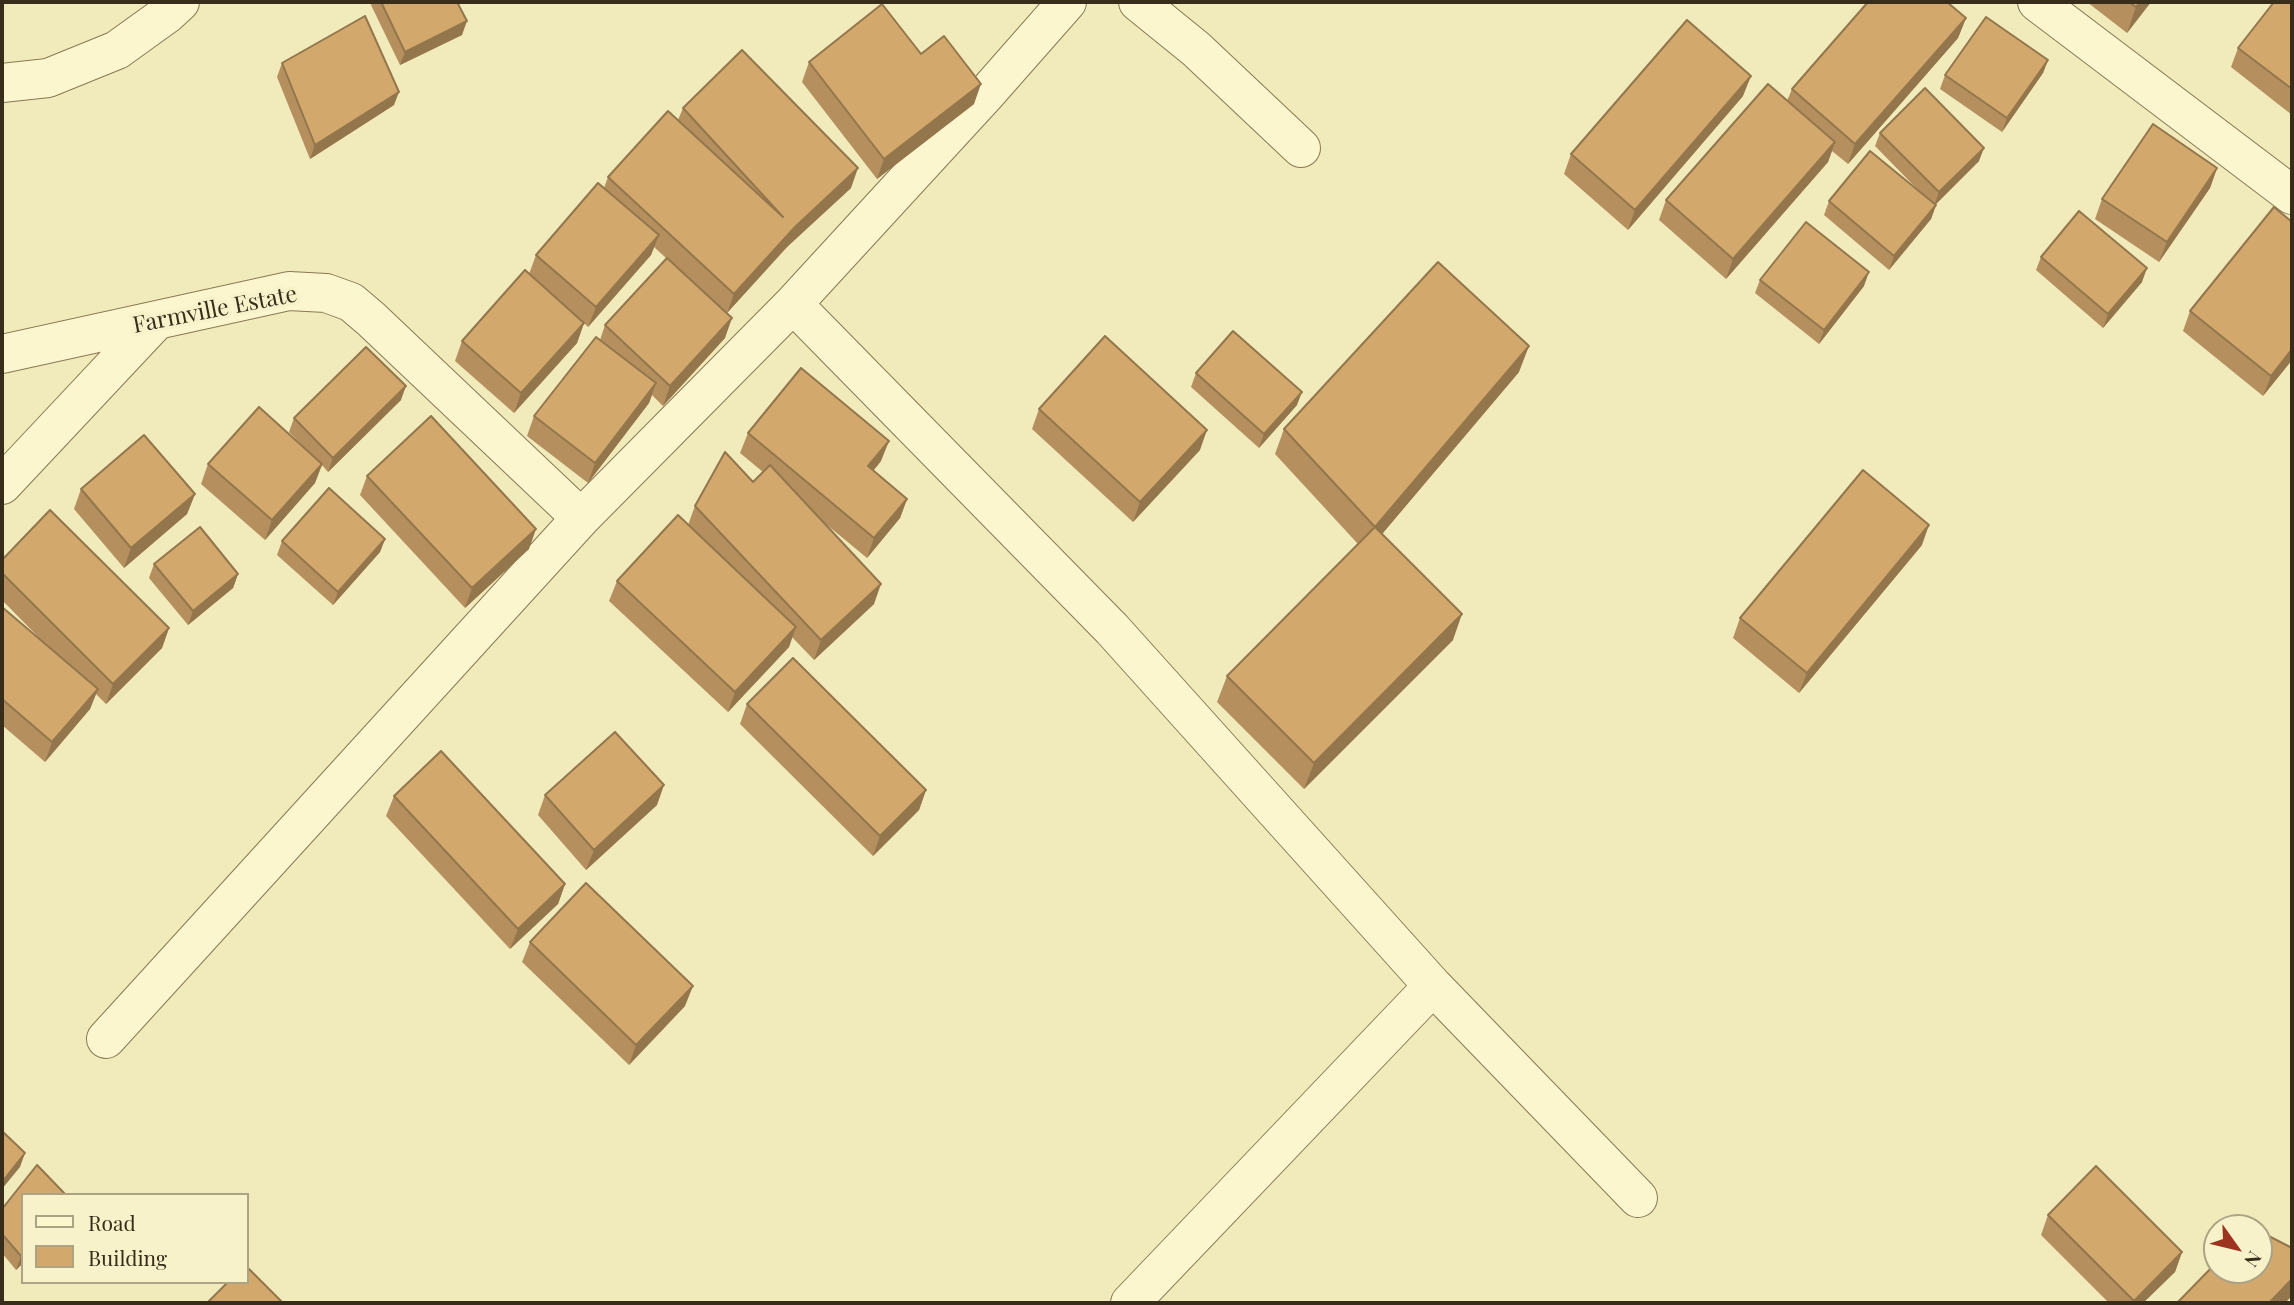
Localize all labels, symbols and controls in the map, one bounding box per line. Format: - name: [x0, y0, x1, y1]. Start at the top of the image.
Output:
- street label: Farmville Estate: [131, 281, 299, 339]
- legend: [21, 1193, 248, 1284]
- text: Road: [88, 1208, 136, 1236]
- north arrow: [2203, 1214, 2273, 1284]
- text: Building: [88, 1243, 167, 1271]
- text: N: [2239, 1247, 2268, 1273]

